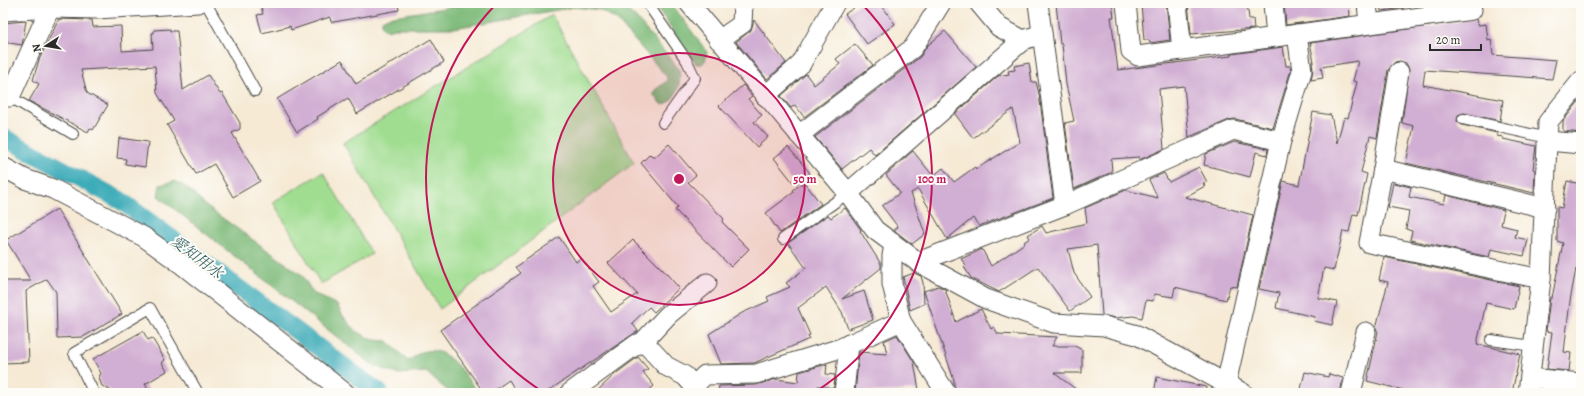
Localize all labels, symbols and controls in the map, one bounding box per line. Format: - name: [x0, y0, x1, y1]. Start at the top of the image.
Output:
- north arrow: [26, 26, 66, 66]
- scale bar: [1430, 26, 1481, 52]
- text: 20 m: [1436, 32, 1460, 48]
- text: N: [29, 42, 45, 53]
- text: 50 m: [793, 171, 817, 187]
- text: 100 m: [918, 171, 946, 187]
- centre of rings: [672, 172, 686, 186]
- water label: 愛知用水: [167, 231, 229, 284]

